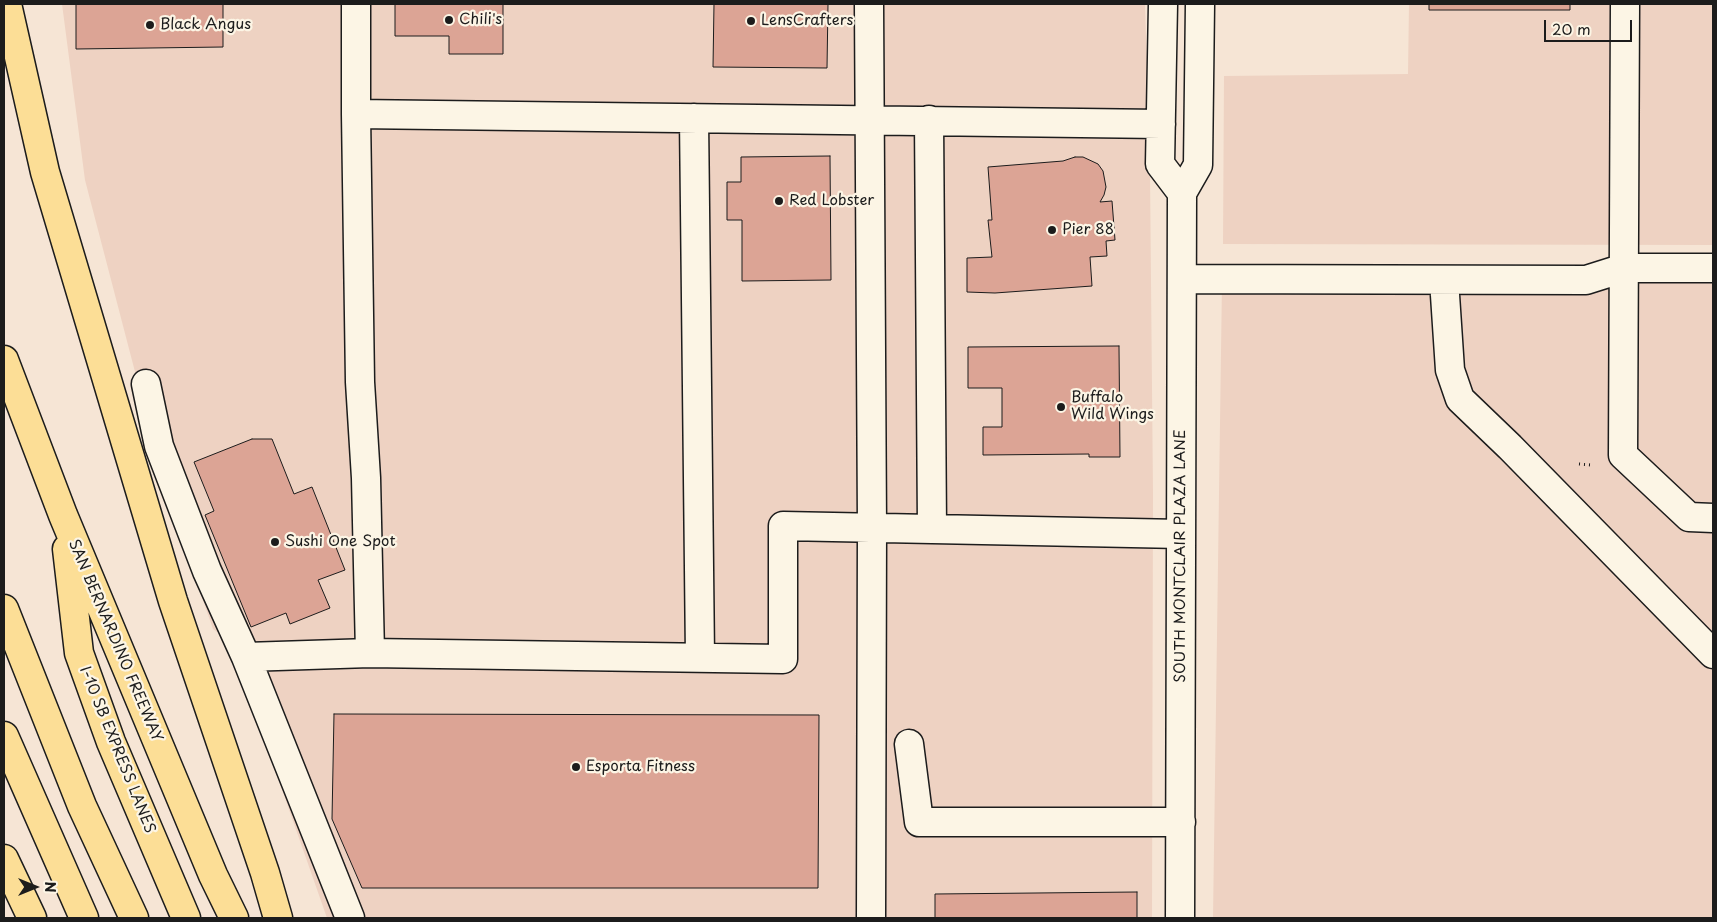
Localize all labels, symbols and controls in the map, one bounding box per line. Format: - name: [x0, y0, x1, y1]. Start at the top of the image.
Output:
- scale bar: [1547, 10, 1634, 42]
- place label: Chili's: [459, 11, 502, 29]
- place label: LensCrafters: [761, 12, 853, 30]
- marker: Chili's: [443, 14, 455, 26]
- marker: LensCrafters: [745, 15, 757, 27]
- place label: Black Angus: [160, 16, 251, 34]
- text: 20 m: [1552, 17, 1591, 40]
- marker: Black Angus: [144, 19, 156, 31]
- place label: Red Lobster: [789, 192, 874, 210]
- marker: Red Lobster: [773, 195, 785, 207]
- place label: Pier 88: [1062, 221, 1114, 239]
- marker: Pier 88: [1046, 224, 1058, 236]
- place label: Buffalo Wild Wings: [1071, 389, 1154, 424]
- marker: Buffalo Wild Wings: [1055, 401, 1067, 413]
- street label: SOUTH MONTCLAIR PLAZA LANE: [1172, 429, 1190, 683]
- place label: Sushi One Spot: [285, 533, 396, 551]
- marker: Sushi One Spot: [269, 536, 281, 548]
- street label: SAN BERNARDINO FREEWAY: [64, 537, 166, 745]
- street label: I-10 SB EXPRESS LANES: [75, 664, 159, 836]
- place label: Esporta Fitness: [586, 758, 695, 776]
- marker: Esporta Fitness: [570, 761, 582, 773]
- north arrow: [10, 862, 60, 912]
- text: N: [40, 881, 61, 893]

